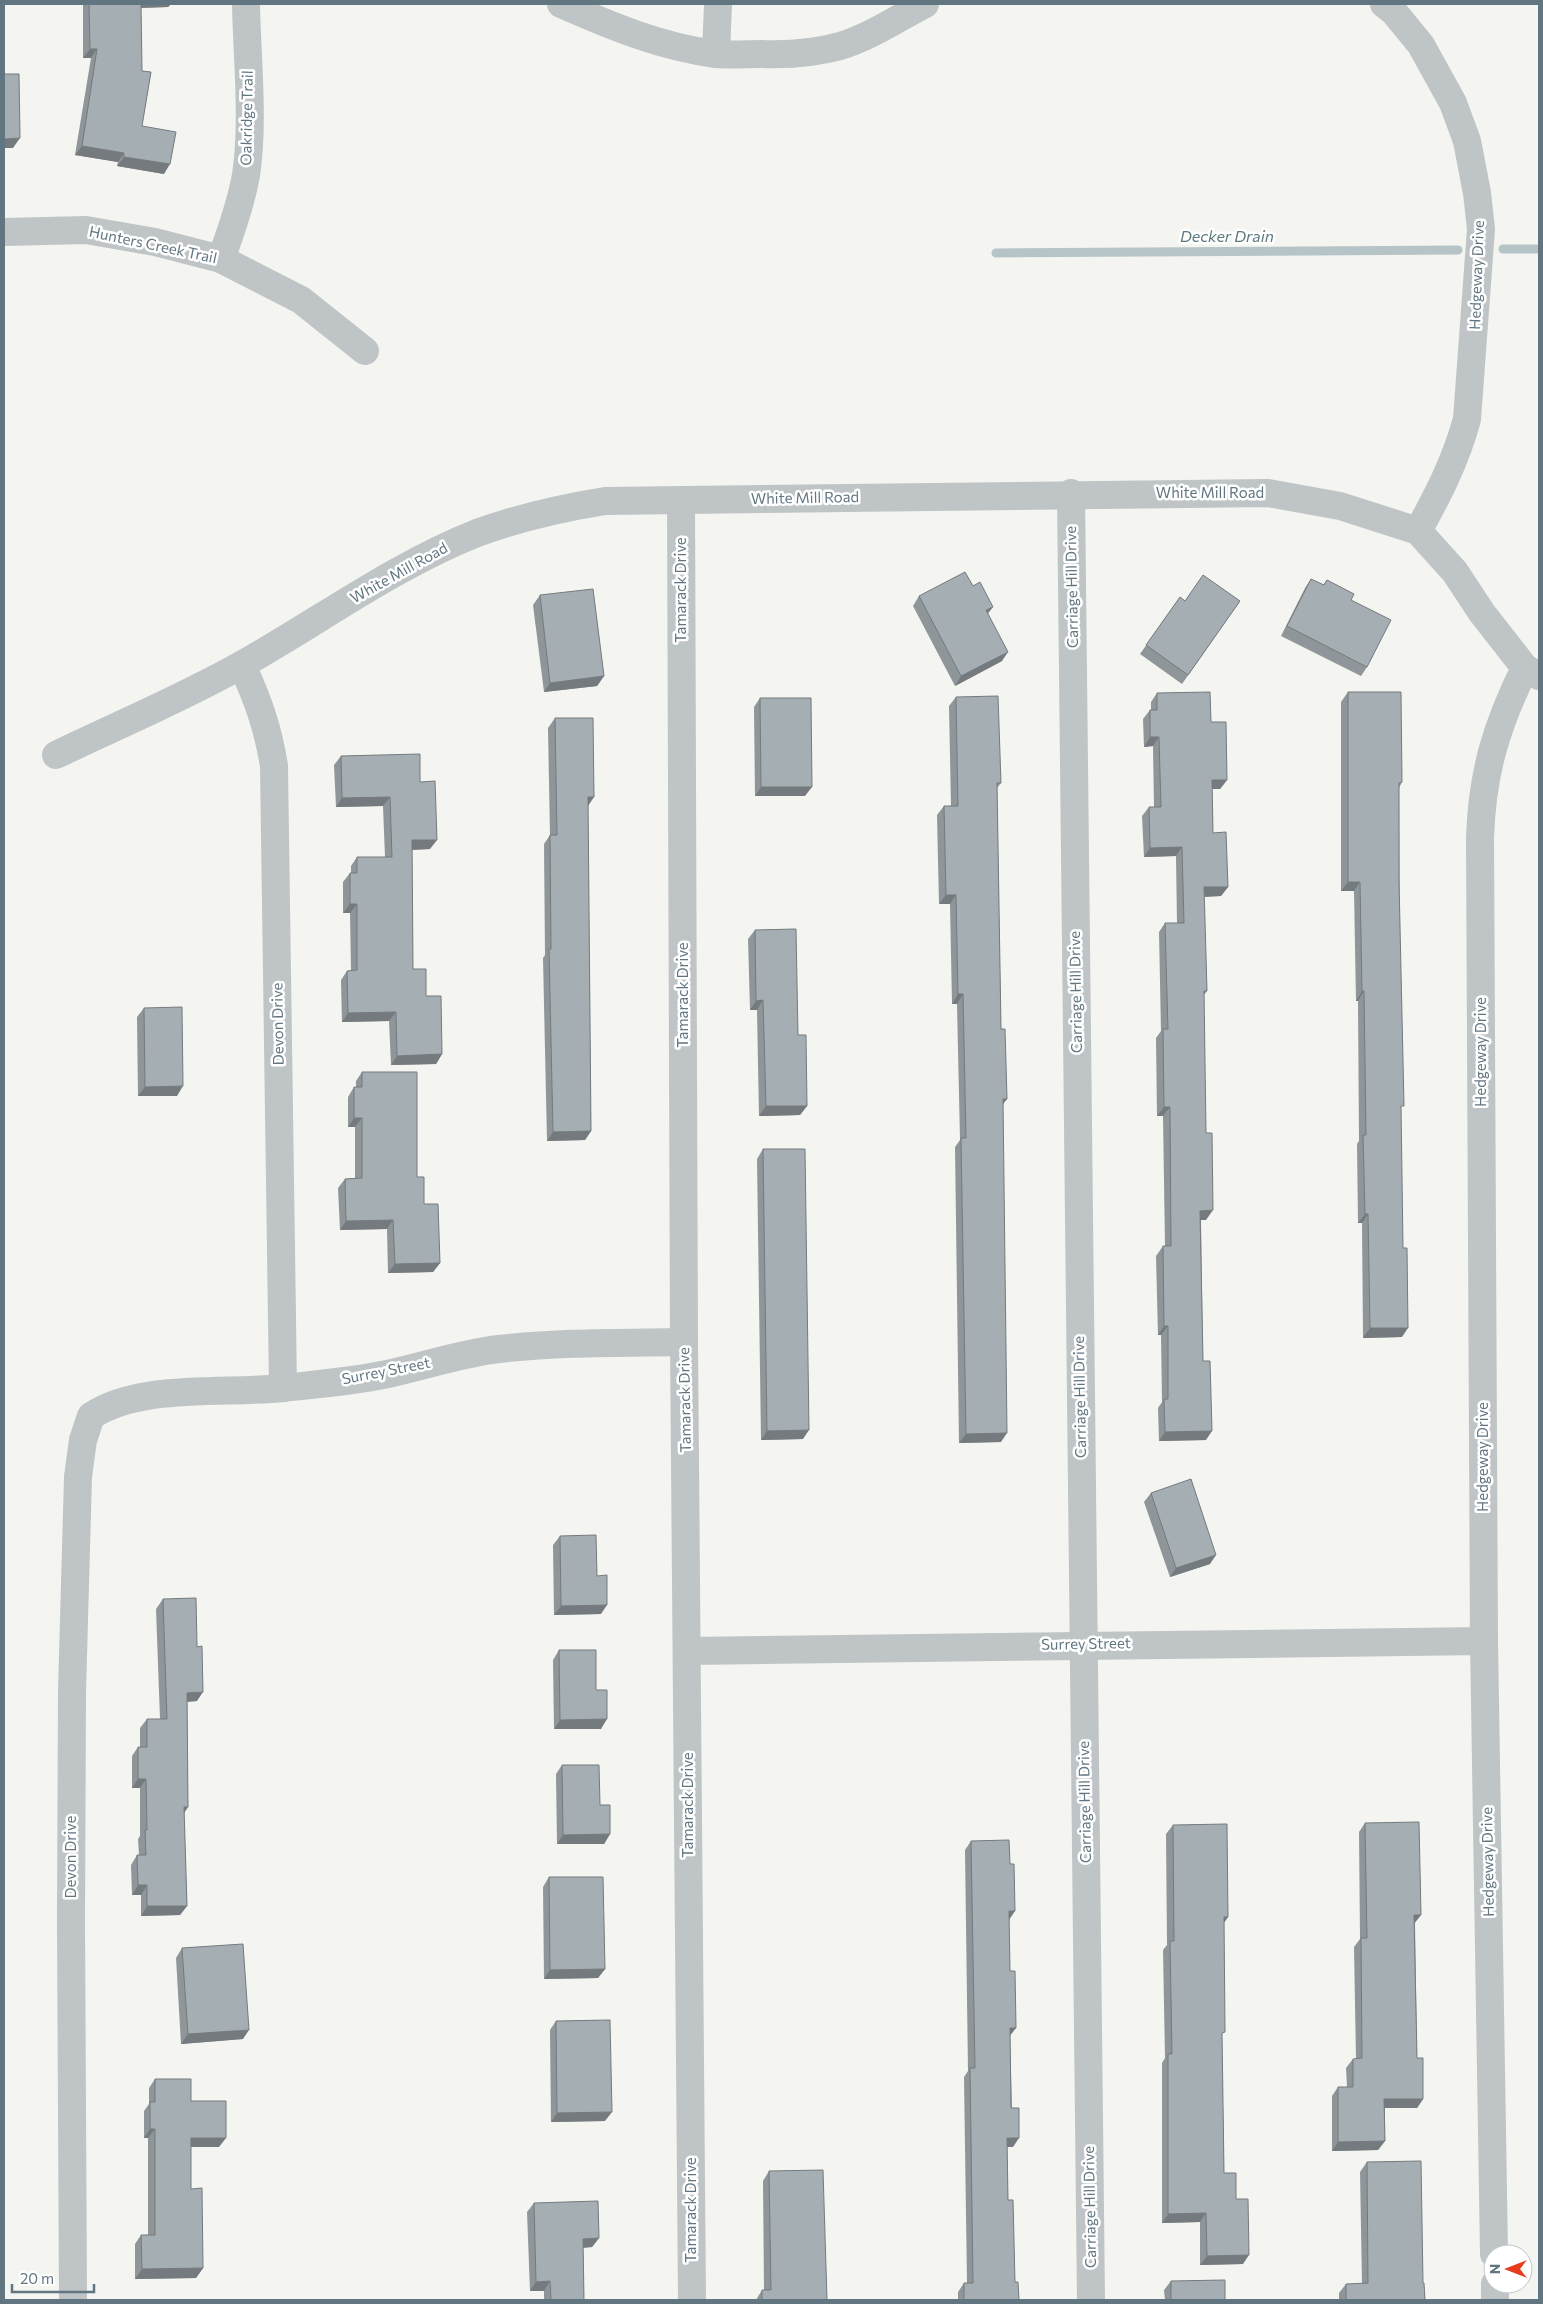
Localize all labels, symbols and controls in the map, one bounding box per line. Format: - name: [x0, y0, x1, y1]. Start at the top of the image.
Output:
- street label: Oakridge Trail: [236, 70, 256, 166]
- street label: Hedgeway Drive: [1465, 220, 1487, 330]
- street label: Hunters Creek Trail: [88, 222, 219, 266]
- water label: Decker Drain: [1180, 226, 1274, 245]
- street label: White Mill Road: [1156, 483, 1264, 501]
- street label: White Mill Road: [751, 487, 859, 507]
- street label: Carriage Hill Drive: [1061, 526, 1081, 648]
- street label: Tamarack Drive: [671, 537, 689, 643]
- street label: White Mill Road: [347, 538, 450, 606]
- street label: Carriage Hill Drive: [1065, 931, 1085, 1053]
- street label: Tamarack Drive: [673, 942, 691, 1048]
- street label: Devon Drive: [267, 982, 287, 1066]
- street label: Hedgeway Drive: [1471, 997, 1489, 1107]
- street label: Carriage Hill Drive: [1069, 1336, 1089, 1458]
- street label: Tamarack Drive: [674, 1347, 694, 1453]
- street label: Surrey Street: [340, 1353, 432, 1387]
- street label: Hedgeway Drive: [1473, 1402, 1491, 1512]
- street label: Surrey Street: [1041, 1633, 1131, 1653]
- street label: Carriage Hill Drive: [1074, 1741, 1094, 1863]
- street label: Tamarack Drive: [678, 1752, 696, 1858]
- street label: Hedgeway Drive: [1477, 1807, 1497, 1917]
- street label: Devon Drive: [61, 1815, 79, 1898]
- street label: Carriage Hill Drive: [1079, 2146, 1099, 2268]
- street label: Tamarack Drive: [681, 2157, 699, 2263]
- north arrow: [1483, 2244, 1533, 2294]
- scale bar: [12, 2262, 95, 2294]
- text: N: [1486, 2264, 1503, 2274]
- text: 20 m: [20, 2269, 54, 2287]

